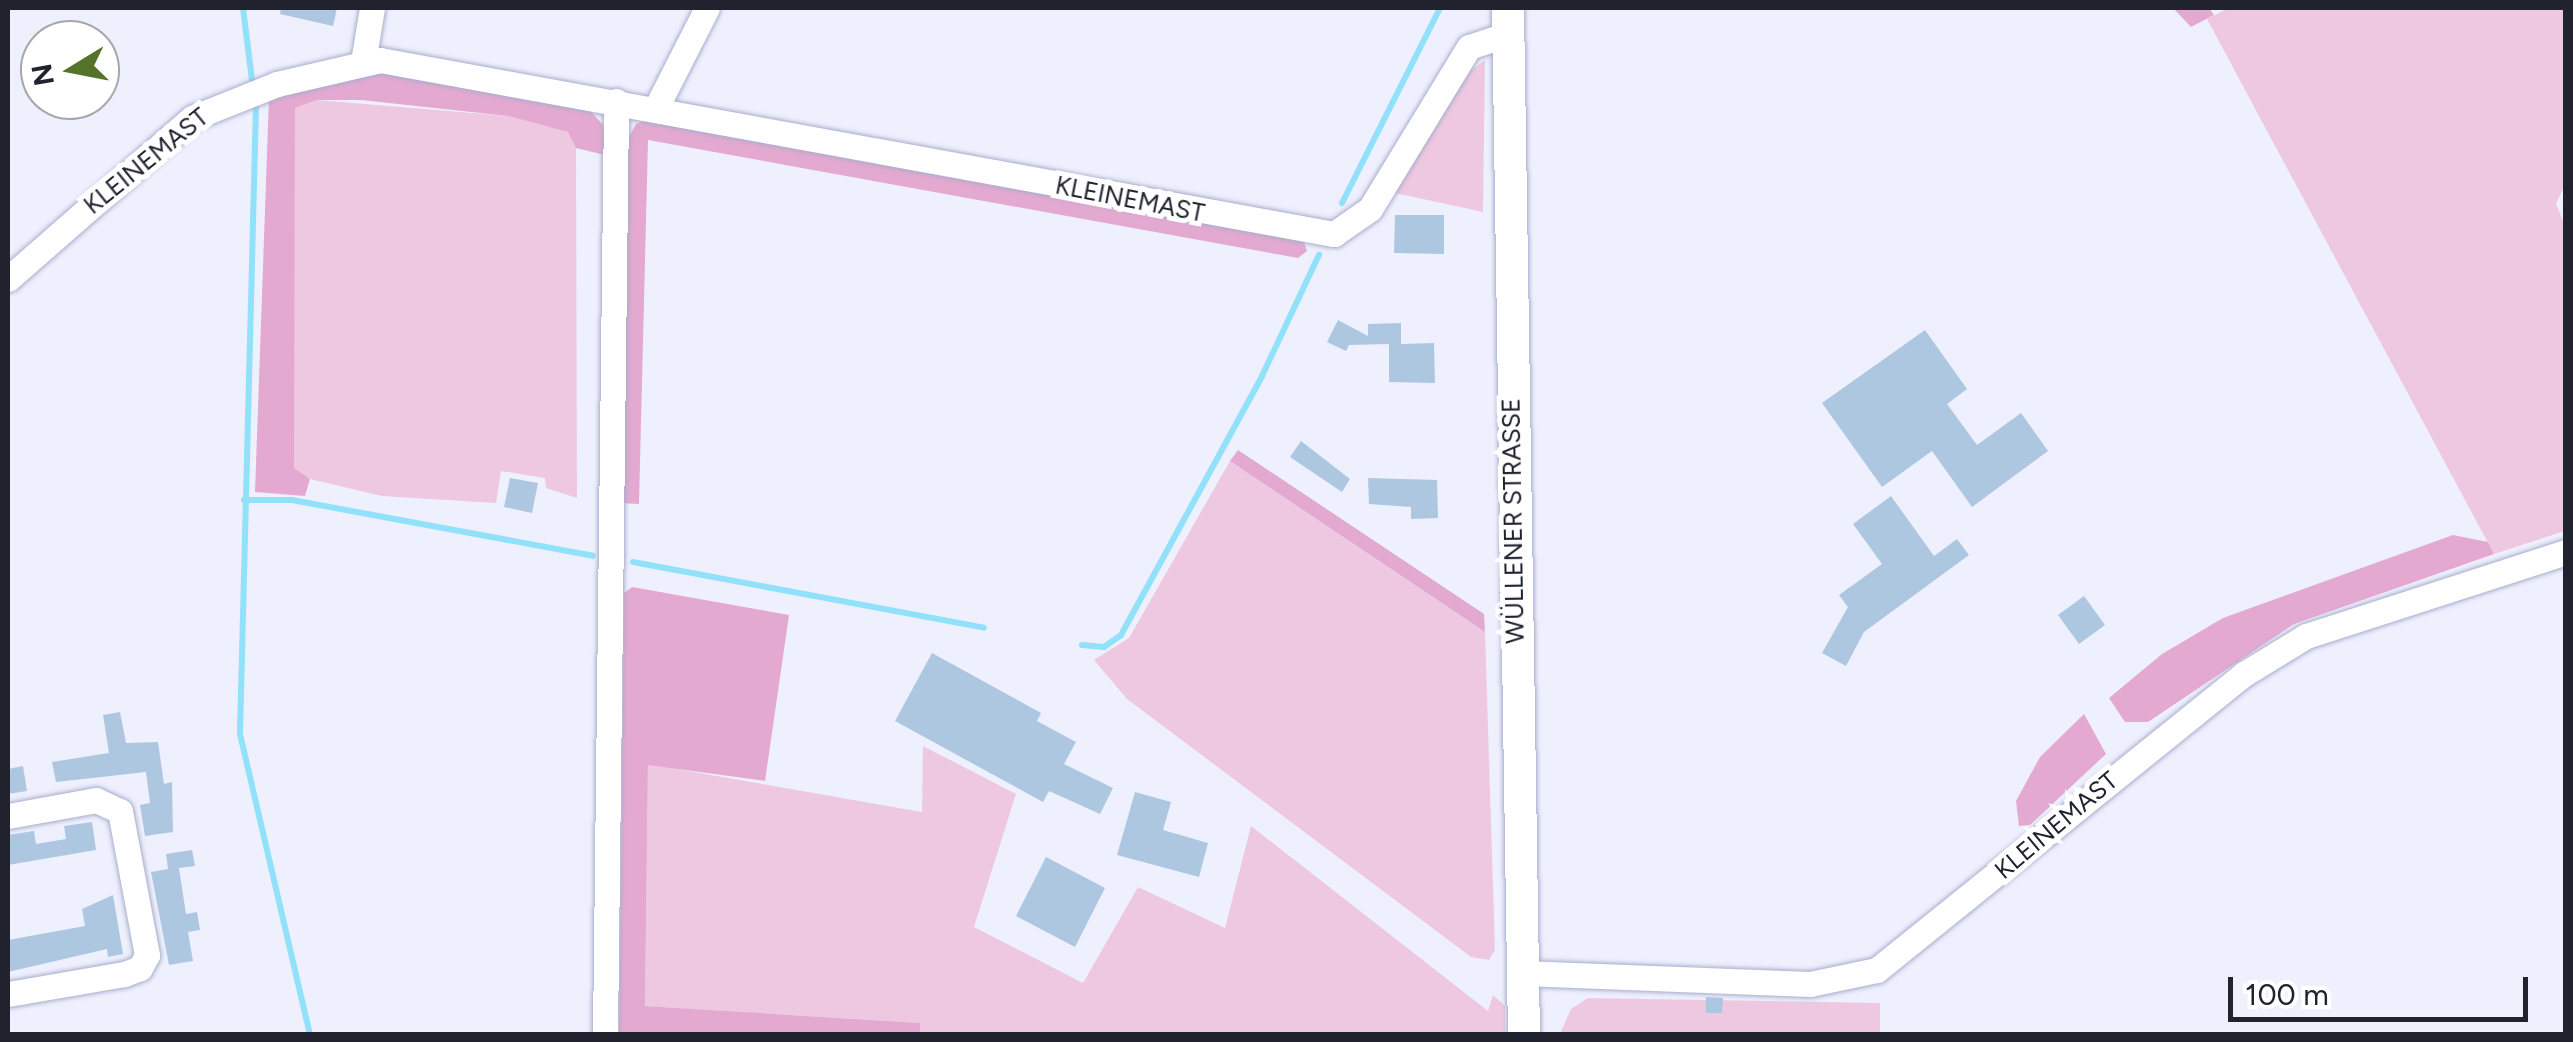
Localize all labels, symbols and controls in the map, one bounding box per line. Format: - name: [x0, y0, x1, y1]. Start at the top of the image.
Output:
- north arrow: [20, 20, 120, 120]
- text: N: [24, 61, 61, 88]
- street label: KLEINEMAST: [78, 102, 214, 220]
- street label: KLEINEMAST: [1053, 170, 1207, 228]
- street label: WÜLLENER STRASSE: [1496, 398, 1530, 644]
- street label: KLEINEMAST: [1988, 765, 2124, 885]
- scale bar: [2233, 957, 2533, 1019]
- text: 100 m: [2245, 976, 2329, 1013]

